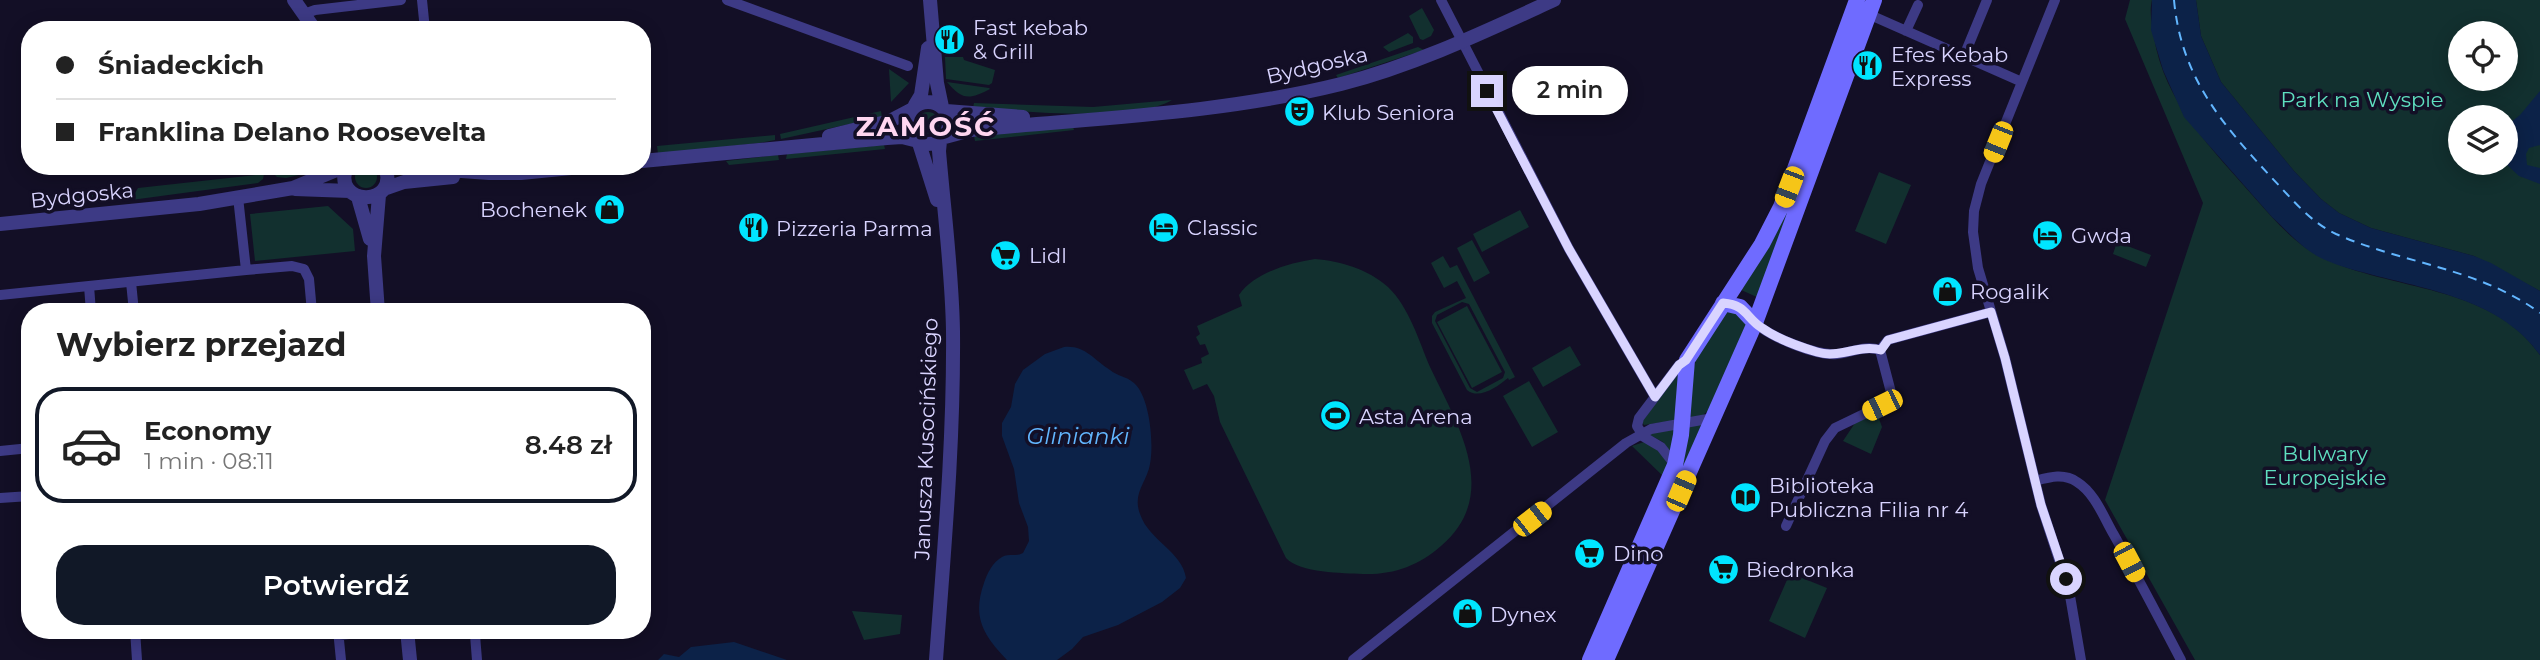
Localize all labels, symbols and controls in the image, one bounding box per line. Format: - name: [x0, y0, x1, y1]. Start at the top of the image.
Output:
- place label: Fast kebab & Grill: [973, 15, 1088, 64]
- map controls: [2448, 21, 2518, 175]
- button: locate: [2448, 21, 2518, 91]
- restaurant icon: Fast kebab & Grill: [933, 22, 967, 56]
- street label: Bydgoska: [1264, 41, 1370, 89]
- place label: Efes Kebab Express: [1891, 42, 2008, 91]
- text: Śniadeckich: [98, 49, 264, 81]
- restaurant icon: Efes Kebab Express: [1851, 49, 1885, 83]
- callout: 2 min: [1512, 66, 1627, 116]
- route end: [1471, 75, 1503, 107]
- text: 2 min: [1537, 76, 1603, 104]
- park label: Park na Wyspie: [2281, 87, 2443, 112]
- theatre icon: Klub Seniora: [1282, 95, 1316, 129]
- place label: Klub Seniora: [1322, 100, 1455, 125]
- button: layers: [2448, 105, 2518, 175]
- district label: ZAMOŚĆ: [856, 109, 996, 143]
- text: Franklina Delano Roosevelta: [98, 116, 486, 148]
- car: [1981, 119, 2016, 165]
- car: [1772, 164, 1807, 210]
- street label: Bydgoska: [29, 177, 135, 213]
- shop icon: Bochenek: [593, 192, 627, 226]
- place label: Bochenek: [480, 197, 587, 222]
- hotel icon: Classic: [1147, 210, 1181, 244]
- restaurant icon: Pizzeria Parma: [736, 211, 770, 245]
- place label: Classic: [1187, 215, 1258, 240]
- place label: Pizzeria Parma: [776, 216, 933, 241]
- hotel icon: Gwda: [2031, 218, 2065, 252]
- place label: Gwda: [2071, 223, 2132, 248]
- supermarket icon: Lidl: [989, 238, 1023, 272]
- place label: Lidl: [1029, 243, 1067, 268]
- shop icon: Rogalik: [1930, 274, 1964, 308]
- place label: Rogalik: [1970, 279, 2049, 304]
- street label: Janusza Kusocińskiego: [909, 317, 943, 562]
- text: Wybierz przejazd: [56, 325, 346, 364]
- car: [1859, 386, 1906, 424]
- sports icon: Asta Arena: [1319, 399, 1353, 433]
- place label: Asta Arena: [1359, 404, 1473, 429]
- icon: car: [60, 414, 123, 477]
- text: Economy: [144, 415, 271, 447]
- water label: Glinianki: [1027, 422, 1130, 450]
- text: 8.48 zł: [525, 429, 612, 461]
- park label: Bulwary Europejskie: [2264, 441, 2386, 490]
- text: 1 min · 08:11: [144, 447, 274, 475]
- car: [1664, 468, 1699, 514]
- place label: Biblioteka Publiczna Filia nr 4: [1769, 473, 1968, 522]
- library icon: Biblioteka Publiczna Filia nr 4: [1729, 480, 1763, 514]
- car: [1509, 498, 1556, 540]
- supermarket icon: Dino: [1573, 536, 1607, 570]
- car: [2110, 539, 2149, 585]
- place label: Dino: [1613, 541, 1663, 566]
- button: Potwierdź: [56, 545, 616, 625]
- supermarket icon: Biedronka: [1706, 552, 1740, 586]
- place label: Biedronka: [1746, 557, 1855, 582]
- route start: [2050, 563, 2082, 595]
- shop icon: Dynex: [1450, 597, 1484, 631]
- place label: Dynex: [1490, 602, 1557, 627]

